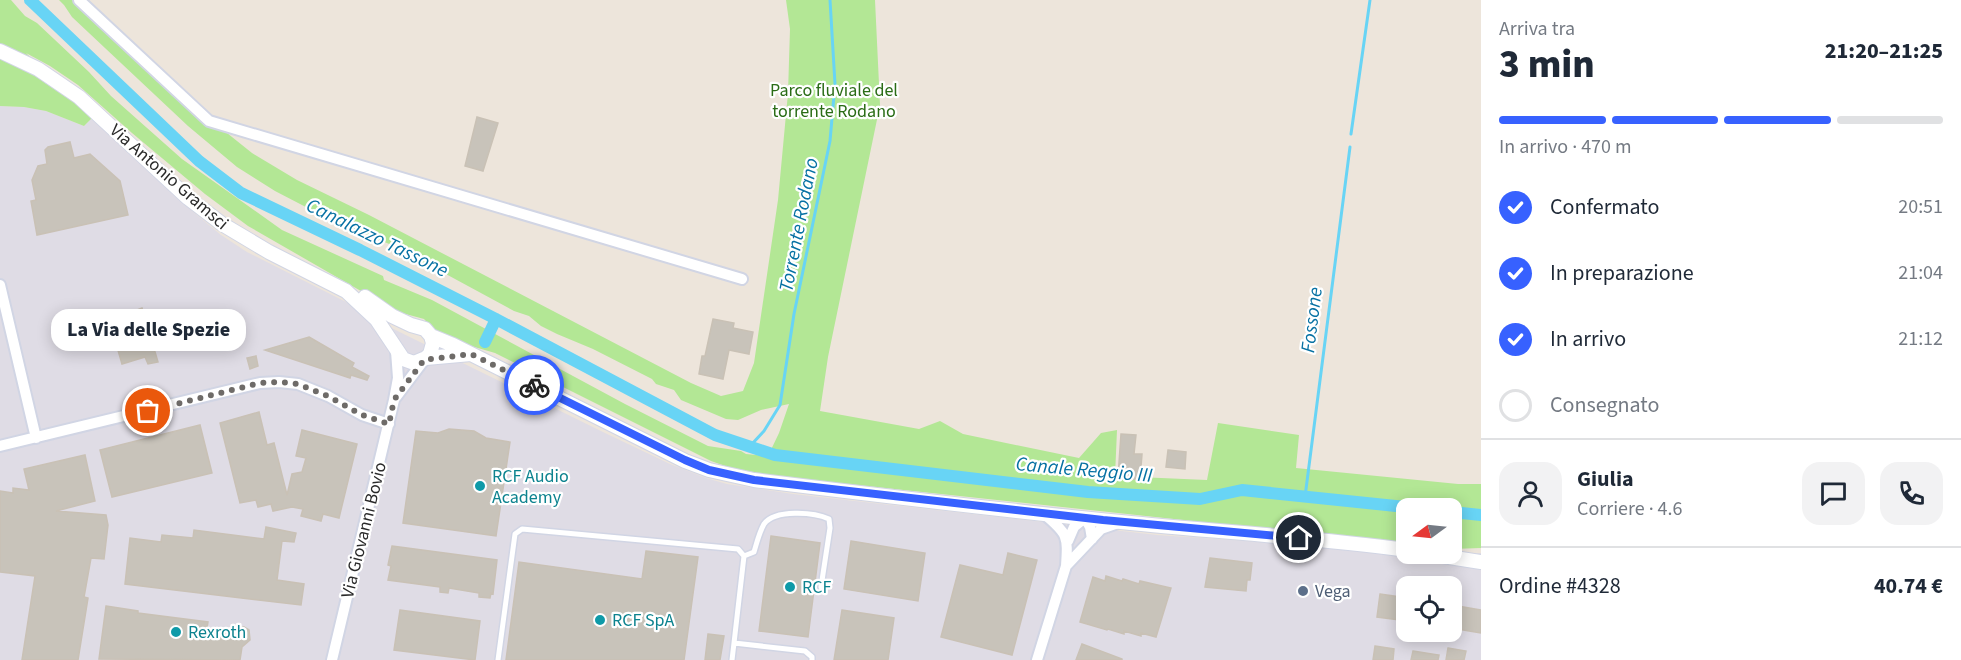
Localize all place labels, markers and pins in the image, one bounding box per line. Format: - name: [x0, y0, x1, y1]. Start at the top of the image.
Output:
- callout: La Via delle Spezie: [51, 309, 246, 351]
- pin: [122, 385, 173, 436]
- place label: RCF Audio Academy: [492, 464, 569, 510]
- marker: RCF Audio Academy: [473, 479, 487, 493]
- pin: [1273, 512, 1324, 563]
- place label: RCF: [802, 575, 832, 600]
- place label: Vega: [1315, 579, 1351, 604]
- marker: RCF: [783, 580, 797, 594]
- marker: Vega: [1296, 584, 1310, 598]
- place label: RCF SpA: [612, 608, 675, 633]
- marker: RCF SpA: [593, 613, 607, 627]
- place label: Rexroth: [188, 620, 246, 645]
- marker: Rexroth: [169, 625, 183, 639]

